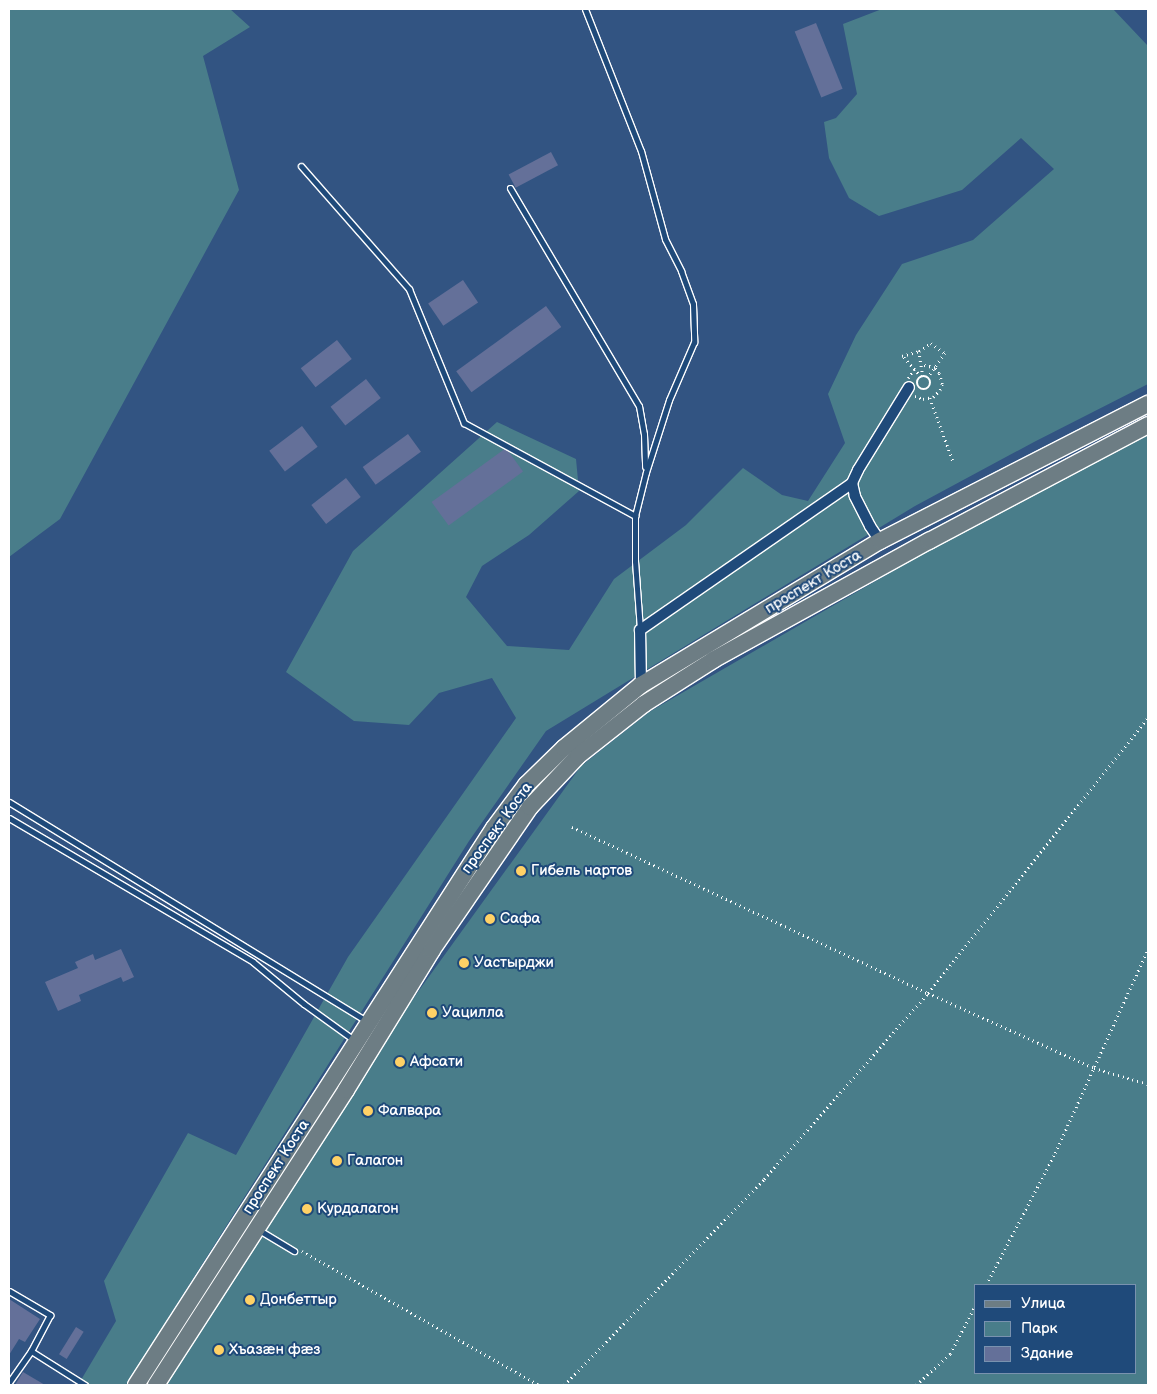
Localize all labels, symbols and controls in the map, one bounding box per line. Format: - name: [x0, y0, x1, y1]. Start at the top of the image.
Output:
- street label: проспект Коста: [762, 546, 864, 618]
- street label: проспект Коста: [458, 779, 536, 877]
- place label: Гибель нартов: [531, 862, 632, 880]
- marker: Гибель нартов: [515, 865, 527, 877]
- place label: Сафа: [500, 910, 540, 928]
- marker: Сафа: [484, 913, 496, 925]
- place label: Уастырджи: [474, 954, 554, 972]
- marker: Уастырджи: [458, 957, 470, 969]
- place label: Уацилла: [442, 1004, 504, 1022]
- marker: Уацилла: [426, 1007, 438, 1019]
- place label: Афсати: [410, 1053, 463, 1071]
- marker: Афсати: [394, 1056, 406, 1068]
- place label: Фалвара: [378, 1102, 441, 1120]
- marker: Фалвара: [362, 1105, 374, 1117]
- street label: проспект Коста: [239, 1116, 313, 1218]
- place label: Галагон: [347, 1152, 403, 1170]
- marker: Галагон: [331, 1155, 343, 1167]
- place label: Курдалагон: [317, 1200, 399, 1218]
- marker: Курдалагон: [301, 1203, 313, 1215]
- legend: [974, 1284, 1137, 1374]
- place label: Донбеттыр: [260, 1291, 337, 1309]
- marker: Донбеттыр: [244, 1294, 256, 1306]
- text: Улица: [1021, 1294, 1065, 1313]
- text: Парк: [1021, 1319, 1058, 1338]
- place label: Хъазæн фæз: [229, 1341, 321, 1359]
- marker: Хъазæн фæз: [213, 1344, 225, 1356]
- text: Здание: [1021, 1344, 1073, 1363]

